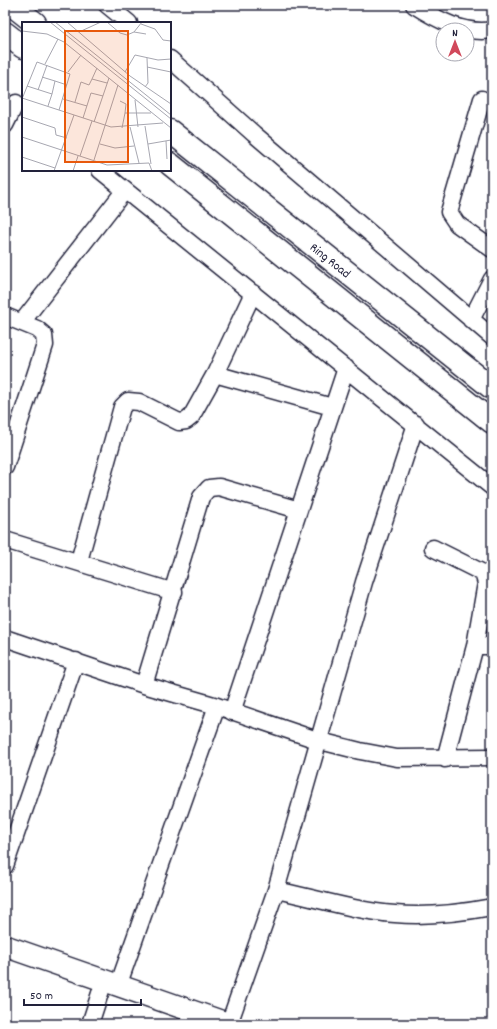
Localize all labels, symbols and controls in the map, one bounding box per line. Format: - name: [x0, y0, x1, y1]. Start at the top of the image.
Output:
- inset map: [22, 22, 171, 171]
- north arrow: [435, 22, 475, 62]
- text: N: [452, 26, 458, 42]
- street label: Ring Road: [305, 239, 354, 284]
- scale bar: [24, 981, 141, 1007]
- text: 50 m: [30, 988, 53, 1005]

